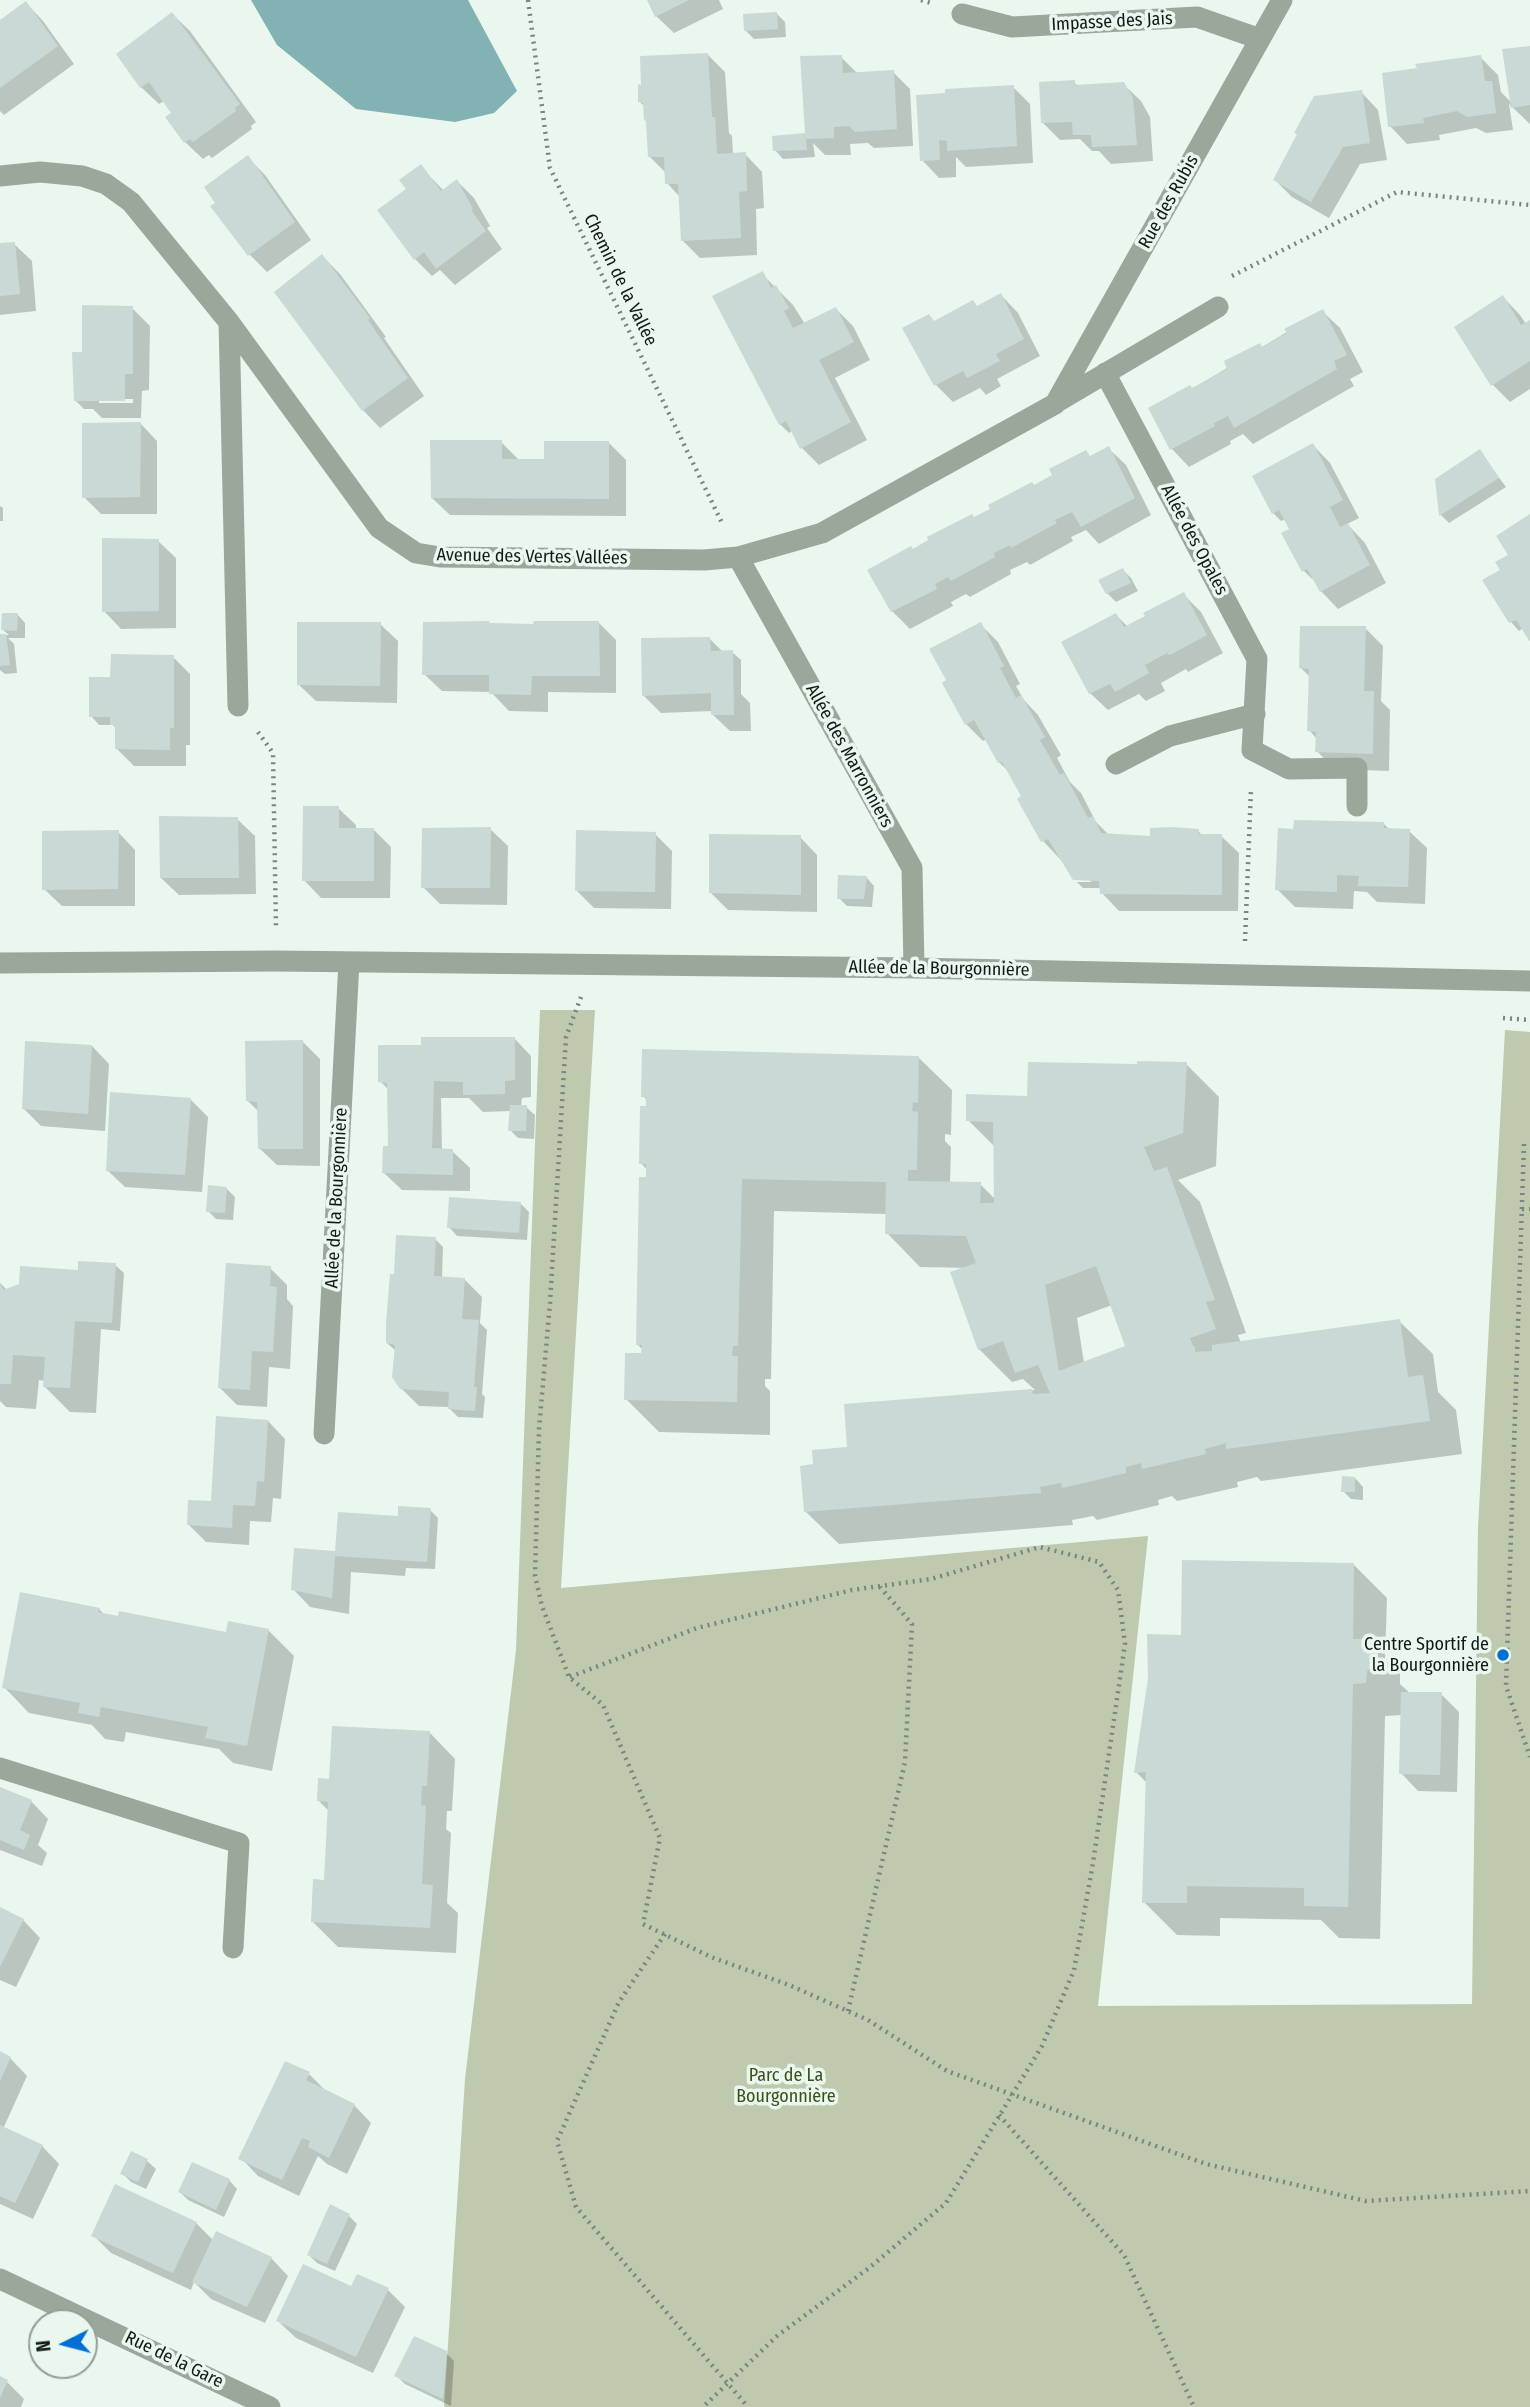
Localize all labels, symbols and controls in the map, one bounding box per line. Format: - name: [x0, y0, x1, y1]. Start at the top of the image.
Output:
- street label: Impasse des Jais: [1051, 8, 1173, 36]
- street label: Rue des Rubis: [1134, 151, 1204, 253]
- street label: Chemin de la Vallée: [579, 210, 661, 350]
- street label: Allée des Opales: [1156, 481, 1232, 599]
- street label: Avenue des Vertes Vallées: [436, 545, 628, 569]
- street label: Allée des Marronniers: [801, 681, 897, 831]
- street label: Allée de la Bourgonnière: [848, 957, 1030, 981]
- street label: Allée de la Bourgonnière: [321, 1107, 353, 1289]
- place label: Centre Sportif de la Bourgonnière: [1364, 1634, 1489, 1676]
- marker: Centre Sportif de la Bourgonnière: [1495, 1647, 1511, 1663]
- park label: Parc de La Bourgonnière: [736, 2065, 836, 2108]
- north arrow: [28, 2309, 98, 2379]
- street label: Rue de la Gare: [121, 2327, 227, 2393]
- text: N: [32, 2339, 56, 2353]

